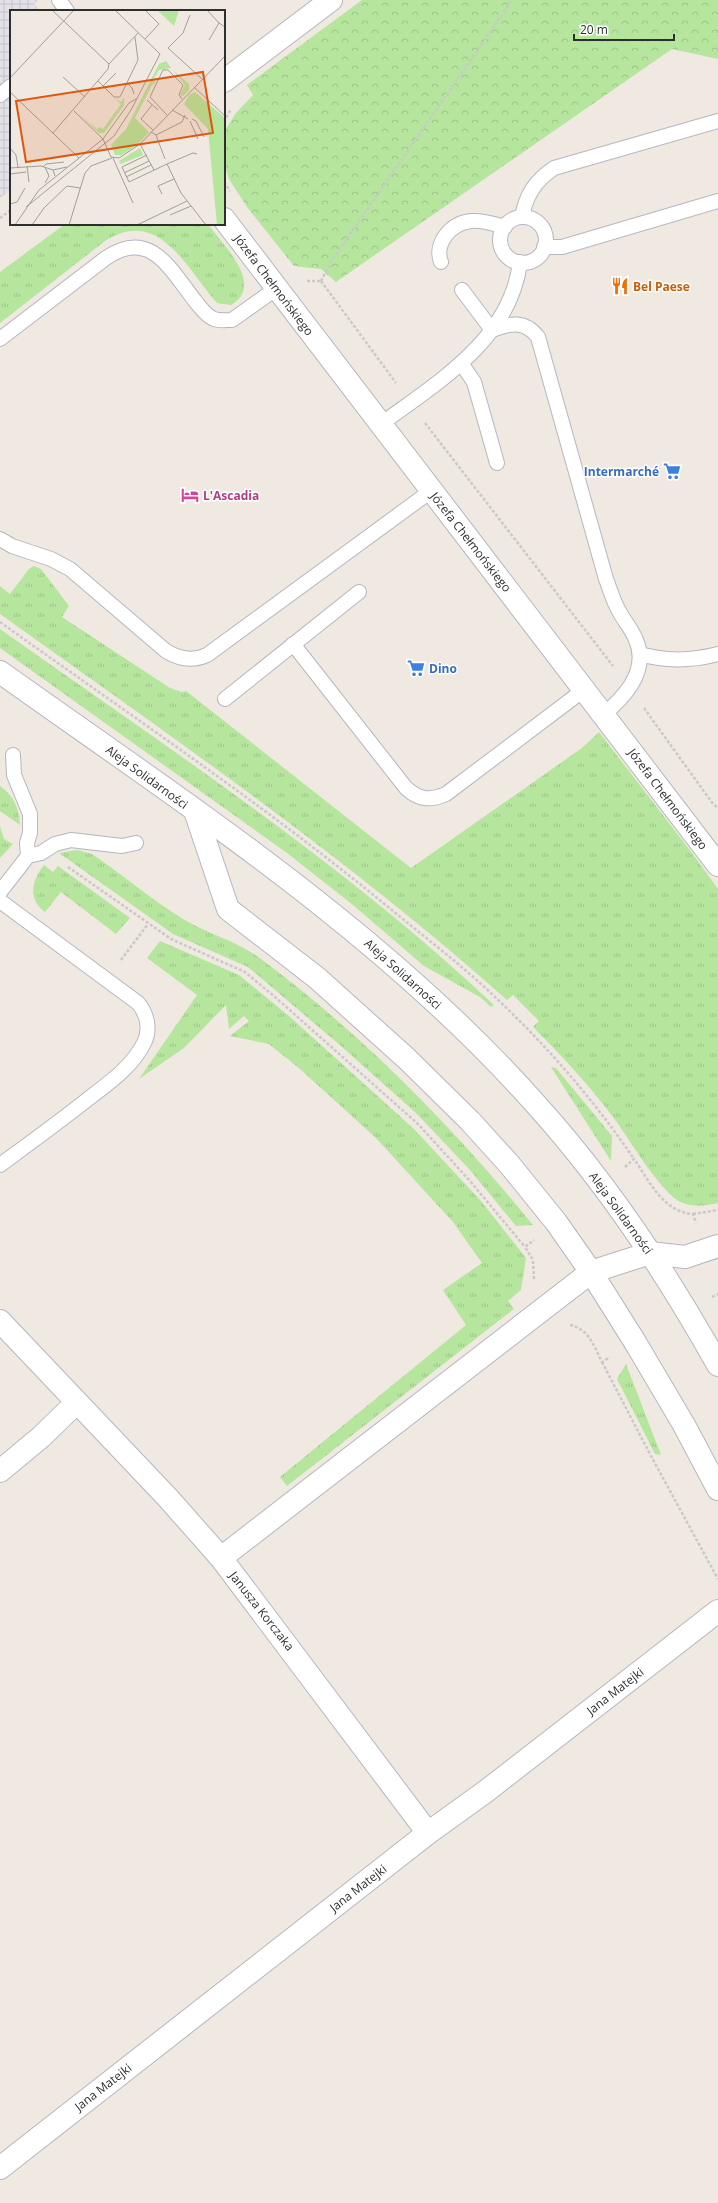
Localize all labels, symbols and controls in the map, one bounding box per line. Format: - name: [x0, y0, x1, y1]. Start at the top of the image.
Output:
- inset map: [10, 10, 225, 225]
- scale bar: [574, 16, 674, 42]
- text: 20 m: [580, 21, 608, 38]
- street label: Józefa Chełmońskiego: [230, 230, 318, 339]
- restaurant icon: Bel Paese: [610, 276, 630, 296]
- place label: Bel Paese: [633, 278, 690, 295]
- supermarket icon: Intermarché: [662, 461, 682, 481]
- place label: Intermarché: [584, 463, 659, 480]
- hotel icon: L'Ascadia: [180, 485, 200, 505]
- place label: L'Ascadia: [203, 487, 259, 504]
- street label: Józefa Chełmońskiego: [426, 488, 515, 596]
- supermarket icon: Dino: [406, 658, 426, 678]
- place label: Dino: [429, 660, 457, 677]
- street label: Aleja Solidarności: [102, 741, 192, 813]
- street label: Józefa Chełmońskiego: [624, 744, 712, 853]
- street label: Aleja Solidarności: [361, 935, 445, 1013]
- street label: Aleja Solidarności: [585, 1168, 657, 1258]
- street label: Janusza Korczaka: [225, 1567, 298, 1654]
- street label: Jana Matejki: [582, 1663, 647, 1719]
- street label: Jana Matejki: [325, 1860, 390, 1916]
- street label: Jana Matejki: [70, 2059, 135, 2115]

